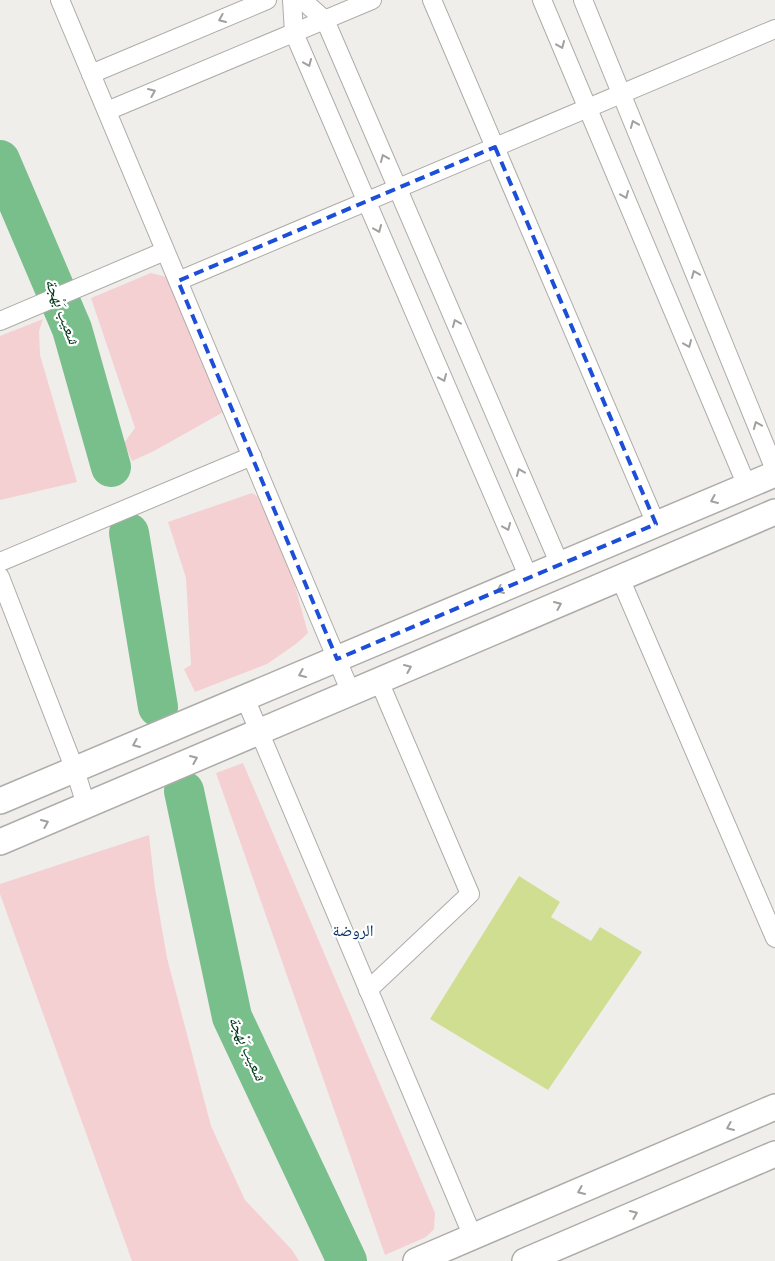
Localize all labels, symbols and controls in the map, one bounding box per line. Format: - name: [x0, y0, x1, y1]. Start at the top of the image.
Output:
- one-way arrow: [218, 13, 227, 23]
- one-way arrow: [555, 40, 566, 49]
- one-way arrow: [301, 58, 312, 67]
- one-way arrow: [147, 88, 156, 99]
- one-way arrow: [629, 120, 640, 129]
- one-way arrow: [380, 154, 391, 163]
- one-way arrow: [618, 190, 629, 199]
- one-way arrow: [372, 224, 383, 233]
- one-way arrow: [691, 270, 701, 279]
- water label: شعيب بَهْجة: [40, 275, 85, 348]
- one-way arrow: [451, 319, 462, 328]
- one-way arrow: [681, 339, 692, 348]
- one-way arrow: [436, 373, 447, 382]
- one-way arrow: [752, 421, 762, 429]
- one-way arrow: [516, 468, 527, 477]
- one-way arrow: [710, 494, 719, 504]
- one-way arrow: [501, 523, 511, 531]
- one-way arrow: [496, 584, 505, 595]
- one-way arrow: [553, 600, 562, 611]
- one-way arrow: [403, 664, 412, 675]
- one-way arrow: [298, 668, 307, 678]
- one-way arrow: [132, 738, 141, 749]
- one-way arrow: [189, 755, 198, 766]
- one-way arrow: [40, 819, 49, 829]
- district label: الروضة: [333, 920, 373, 941]
- water label: شعيب بَهْجة: [224, 1013, 272, 1085]
- one-way arrow: [726, 1120, 735, 1131]
- one-way arrow: [577, 1184, 586, 1195]
- one-way arrow: [629, 1210, 638, 1221]

